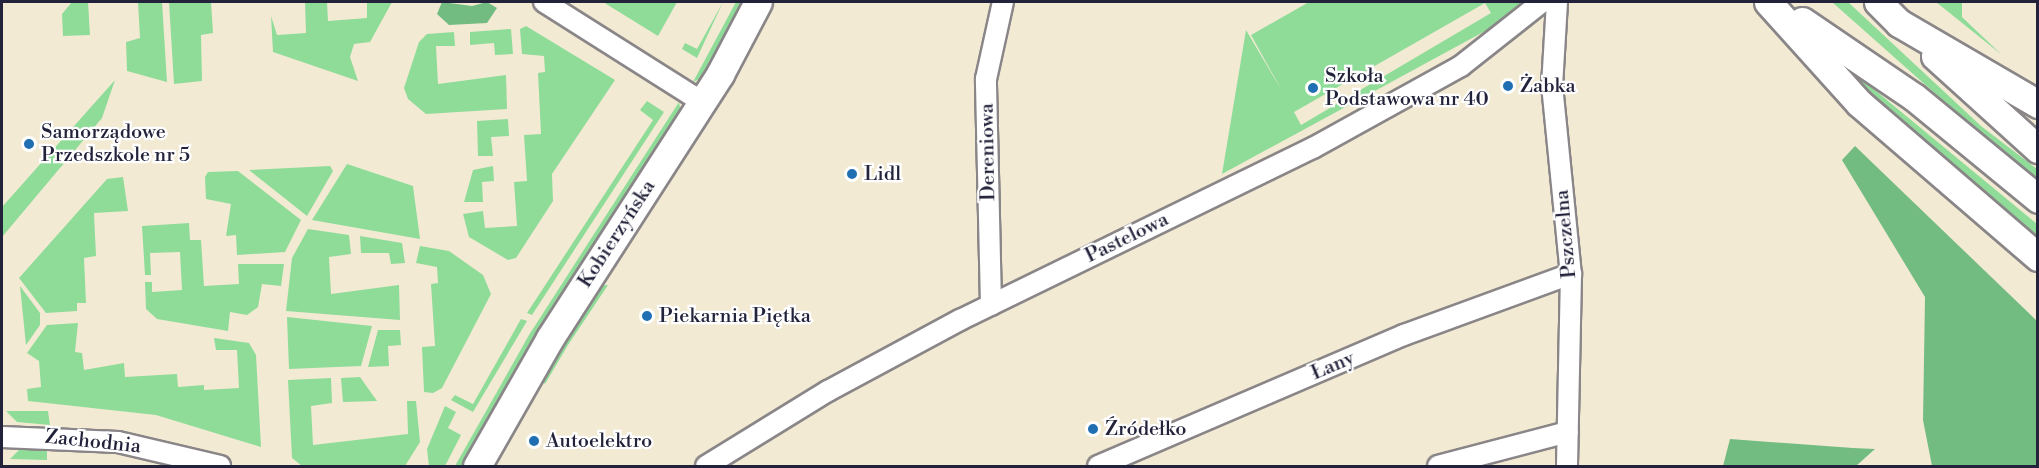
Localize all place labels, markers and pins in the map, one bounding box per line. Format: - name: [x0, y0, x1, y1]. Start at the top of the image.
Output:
- place label: Szkoła Podstawowa nr 40: [1325, 64, 1489, 111]
- place label: Żabka: [1520, 74, 1576, 98]
- marker: Żabka: [1501, 79, 1515, 93]
- marker: Szkoła Podstawowa nr 40: [1306, 81, 1320, 95]
- place label: Samorządowe Przedszkole nr 5: [41, 120, 190, 167]
- marker: Samorządowe Przedszkole nr 5: [22, 137, 36, 151]
- place label: Lidl: [864, 162, 901, 186]
- marker: Lidl: [845, 167, 859, 181]
- place label: Piekarnia Piętka: [659, 304, 811, 328]
- marker: Piekarnia Piętka: [640, 309, 654, 323]
- place label: Źródełko: [1105, 417, 1186, 441]
- marker: Źródełko: [1086, 422, 1100, 436]
- place label: Autoelektro: [546, 429, 652, 453]
- marker: Autoelektro: [527, 434, 541, 448]

